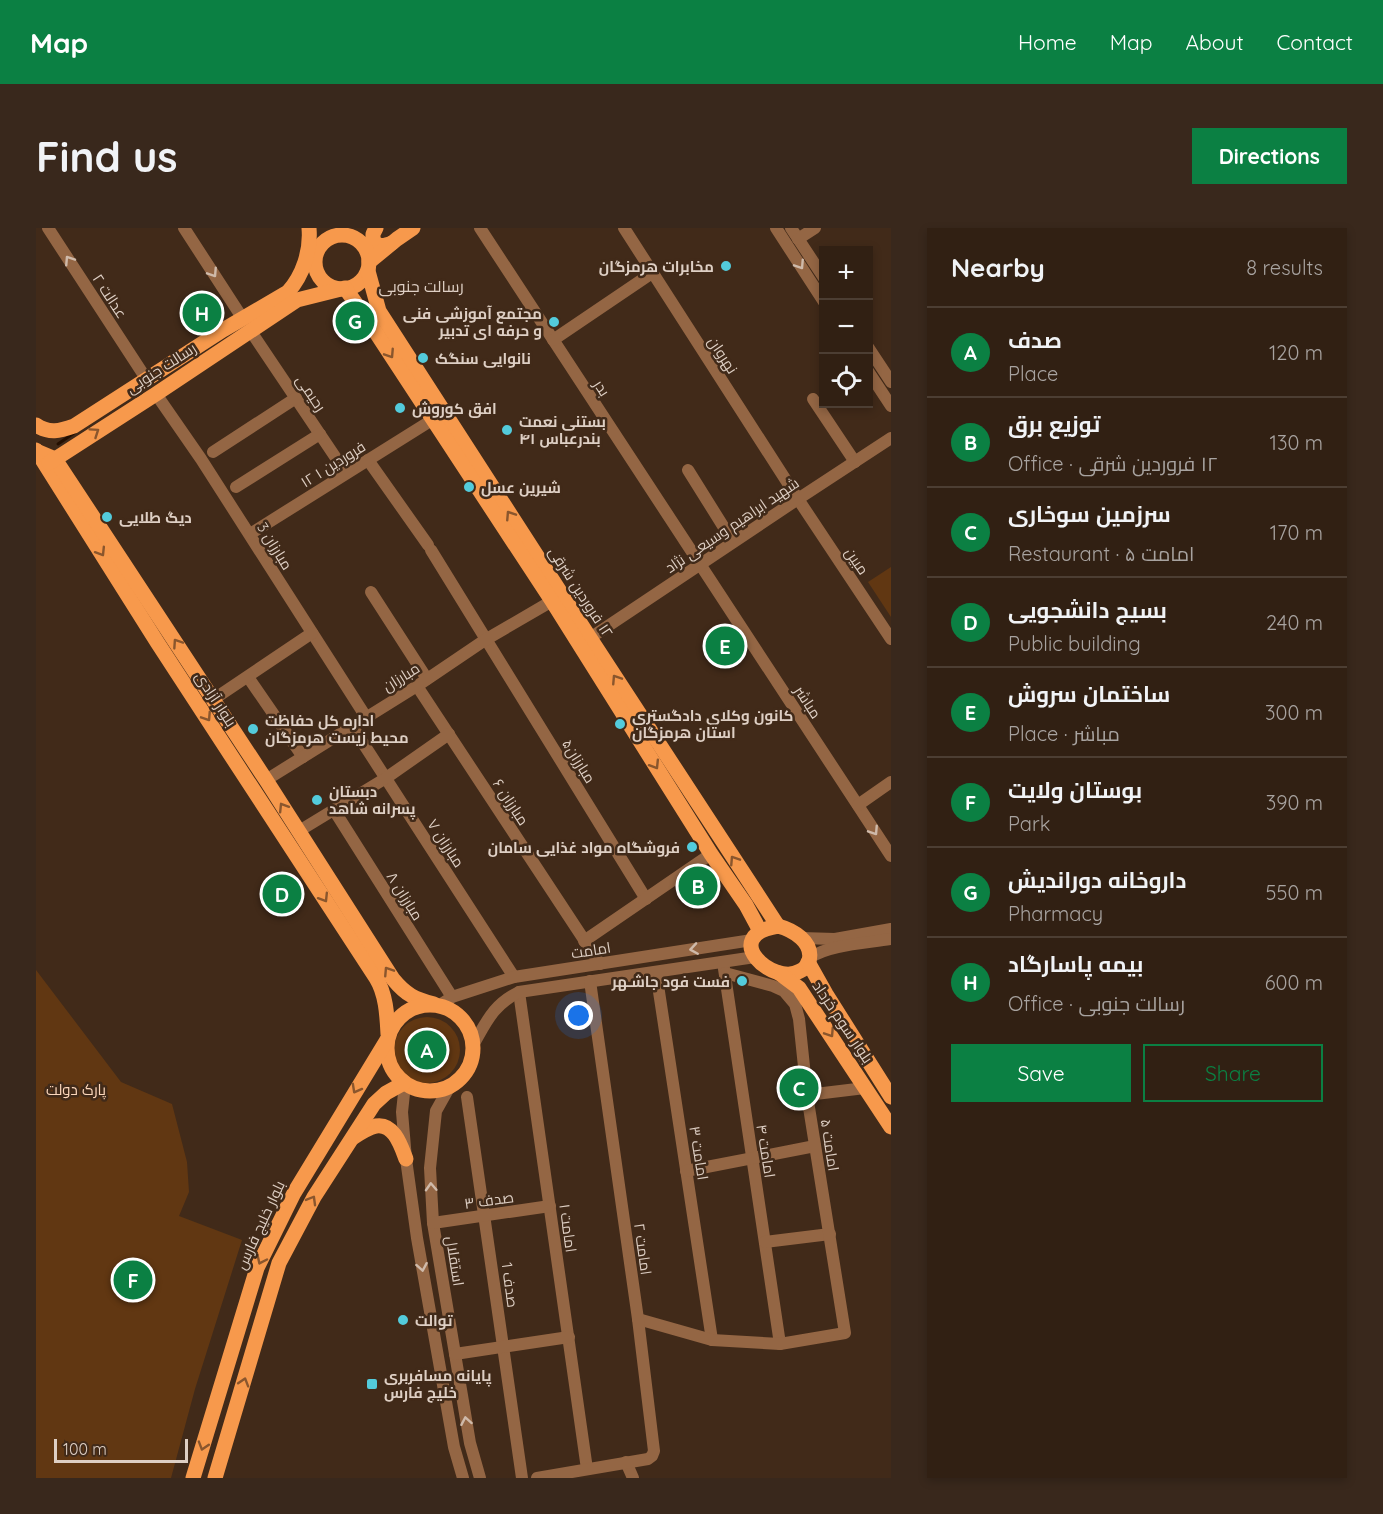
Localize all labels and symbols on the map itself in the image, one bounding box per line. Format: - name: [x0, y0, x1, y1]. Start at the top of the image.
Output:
- one-way arrow: [65, 256, 76, 267]
- place label: مخابرات هرمزگان: [599, 257, 714, 276]
- marker: مخابرات هرمزگان: [719, 259, 733, 273]
- one-way arrow: [792, 259, 804, 269]
- one-way arrow: [206, 267, 217, 278]
- street label: عدالت ۲: [89, 270, 131, 322]
- district label: رسالت جنوبی: [378, 276, 464, 297]
- pin: H: [182, 290, 222, 335]
- pin: G: [336, 298, 374, 344]
- place label: مجتمع آموزشی فنی و حرفه ای تدبیر: [403, 304, 542, 340]
- marker: مجتمع آموزشی فنی و حرفه ای تدبیر: [547, 315, 561, 329]
- street label: نهروان: [703, 333, 742, 378]
- street label: رسالت جنوبی: [122, 338, 200, 399]
- one-way arrow: [382, 348, 394, 358]
- place label: نانوایی سنگک: [435, 349, 531, 368]
- marker: نانوایی سنگک: [416, 351, 430, 365]
- street label: رحیمی: [291, 371, 330, 415]
- street label: بدر: [589, 375, 614, 400]
- place label: افق کوروش: [412, 399, 497, 418]
- marker: افق کوروش: [393, 401, 407, 415]
- place label: بستنی نعمت بندرعباس ۴۱: [519, 412, 606, 448]
- marker: بستنی نعمت بندرعباس ۴۱: [500, 423, 514, 437]
- one-way arrow: [89, 428, 99, 440]
- street label: ۱۲ فروردین ۱: [297, 437, 369, 492]
- street label: شهید ابراهیم وسیعی نژاد: [661, 473, 803, 578]
- place label: شیرین عسل: [481, 478, 561, 497]
- marker: شیرین عسل: [462, 480, 476, 494]
- place label: دیگ طلایی: [119, 508, 192, 527]
- marker: دیگ طلایی: [100, 510, 114, 524]
- one-way arrow: [506, 511, 518, 521]
- street label: مبارزان 3: [252, 519, 297, 574]
- street label: ١٢ فروردین شرقی: [544, 543, 617, 642]
- street label: مبین: [840, 544, 873, 579]
- one-way arrow: [94, 546, 105, 557]
- pin: E: [706, 624, 744, 668]
- one-way arrow: [173, 639, 184, 650]
- street label: مبارزان: [379, 658, 424, 697]
- street label: بلوار آزادی: [190, 668, 241, 731]
- one-way arrow: [612, 674, 623, 685]
- street label: مباشر: [790, 681, 826, 722]
- place label: کانون وکلای دادگستری استان هرمزگان: [632, 706, 793, 742]
- one-way arrow: [199, 710, 210, 721]
- place label: اداره کل حفاظت محیط زیست هرمزگان: [265, 711, 409, 747]
- marker: کانون وکلای دادگستری استان هرمزگان: [613, 717, 627, 731]
- marker: اداره کل حفاظت محیط زیست هرمزگان: [246, 722, 260, 736]
- street label: مبارزان۵: [557, 735, 600, 787]
- one-way arrow: [648, 759, 660, 769]
- street label: مبارزان ۶: [488, 775, 533, 829]
- place label: دبستان پسرانه شاهد: [329, 782, 416, 820]
- marker: دبستان پسرانه شاهد: [310, 793, 324, 807]
- one-way arrow: [280, 802, 291, 813]
- street label: مبارزان ۷: [423, 815, 469, 871]
- one-way arrow: [867, 824, 878, 835]
- place label: فروشگاه مواد غذایی سامان: [488, 838, 680, 857]
- marker: فروشگاه مواد غذایی سامان: [685, 840, 699, 854]
- one-way arrow: [729, 856, 741, 866]
- pin: B: [678, 864, 718, 908]
- street label: مبارزان ۸: [382, 868, 427, 924]
- pin: D: [262, 872, 302, 916]
- one-way arrow: [317, 891, 328, 902]
- street label: امامت: [570, 937, 612, 963]
- one-way arrow: [689, 942, 699, 954]
- one-way arrow: [384, 967, 396, 977]
- place label: فست فود جاشـهر: [611, 972, 730, 991]
- marker: فست فود جاشـهر: [735, 974, 749, 988]
- street label: بلوار سوم خرداد: [808, 977, 878, 1067]
- your location: [564, 1001, 593, 1030]
- one-way arrow: [822, 1027, 834, 1037]
- pin: A: [408, 1028, 446, 1072]
- pin: C: [780, 1066, 819, 1110]
- park label: پارک دولت: [46, 1080, 106, 1100]
- one-way arrow: [352, 1083, 363, 1094]
- street label: امامت ۵: [817, 1118, 843, 1172]
- street label: امامت ۴: [752, 1123, 780, 1179]
- street label: امامت ۳: [685, 1125, 713, 1181]
- street label: بلوار خلیج فارس: [231, 1178, 291, 1273]
- one-way arrow: [425, 1182, 438, 1191]
- street label: صدف ۳: [463, 1187, 515, 1213]
- one-way arrow: [305, 1196, 316, 1206]
- street label: امامت ۱: [555, 1203, 581, 1253]
- street label: امامت ۲: [630, 1222, 656, 1276]
- street label: استقلال: [442, 1235, 468, 1287]
- one-way arrow: [257, 1253, 269, 1264]
- pin: F: [114, 1258, 152, 1302]
- one-way arrow: [415, 1261, 428, 1271]
- street label: صدف 1: [497, 1261, 523, 1309]
- place label: توالت: [415, 1311, 453, 1330]
- marker: توالت: [396, 1313, 410, 1327]
- place label: پایانه مسافربری خلیج فارس: [384, 1366, 492, 1403]
- one-way arrow: [237, 1377, 249, 1388]
- marker: پایانه مسافربری خلیج فارس: [365, 1377, 379, 1391]
- one-way arrow: [460, 1417, 473, 1427]
- scale bar: [54, 1436, 188, 1464]
- one-way arrow: [198, 1440, 210, 1451]

